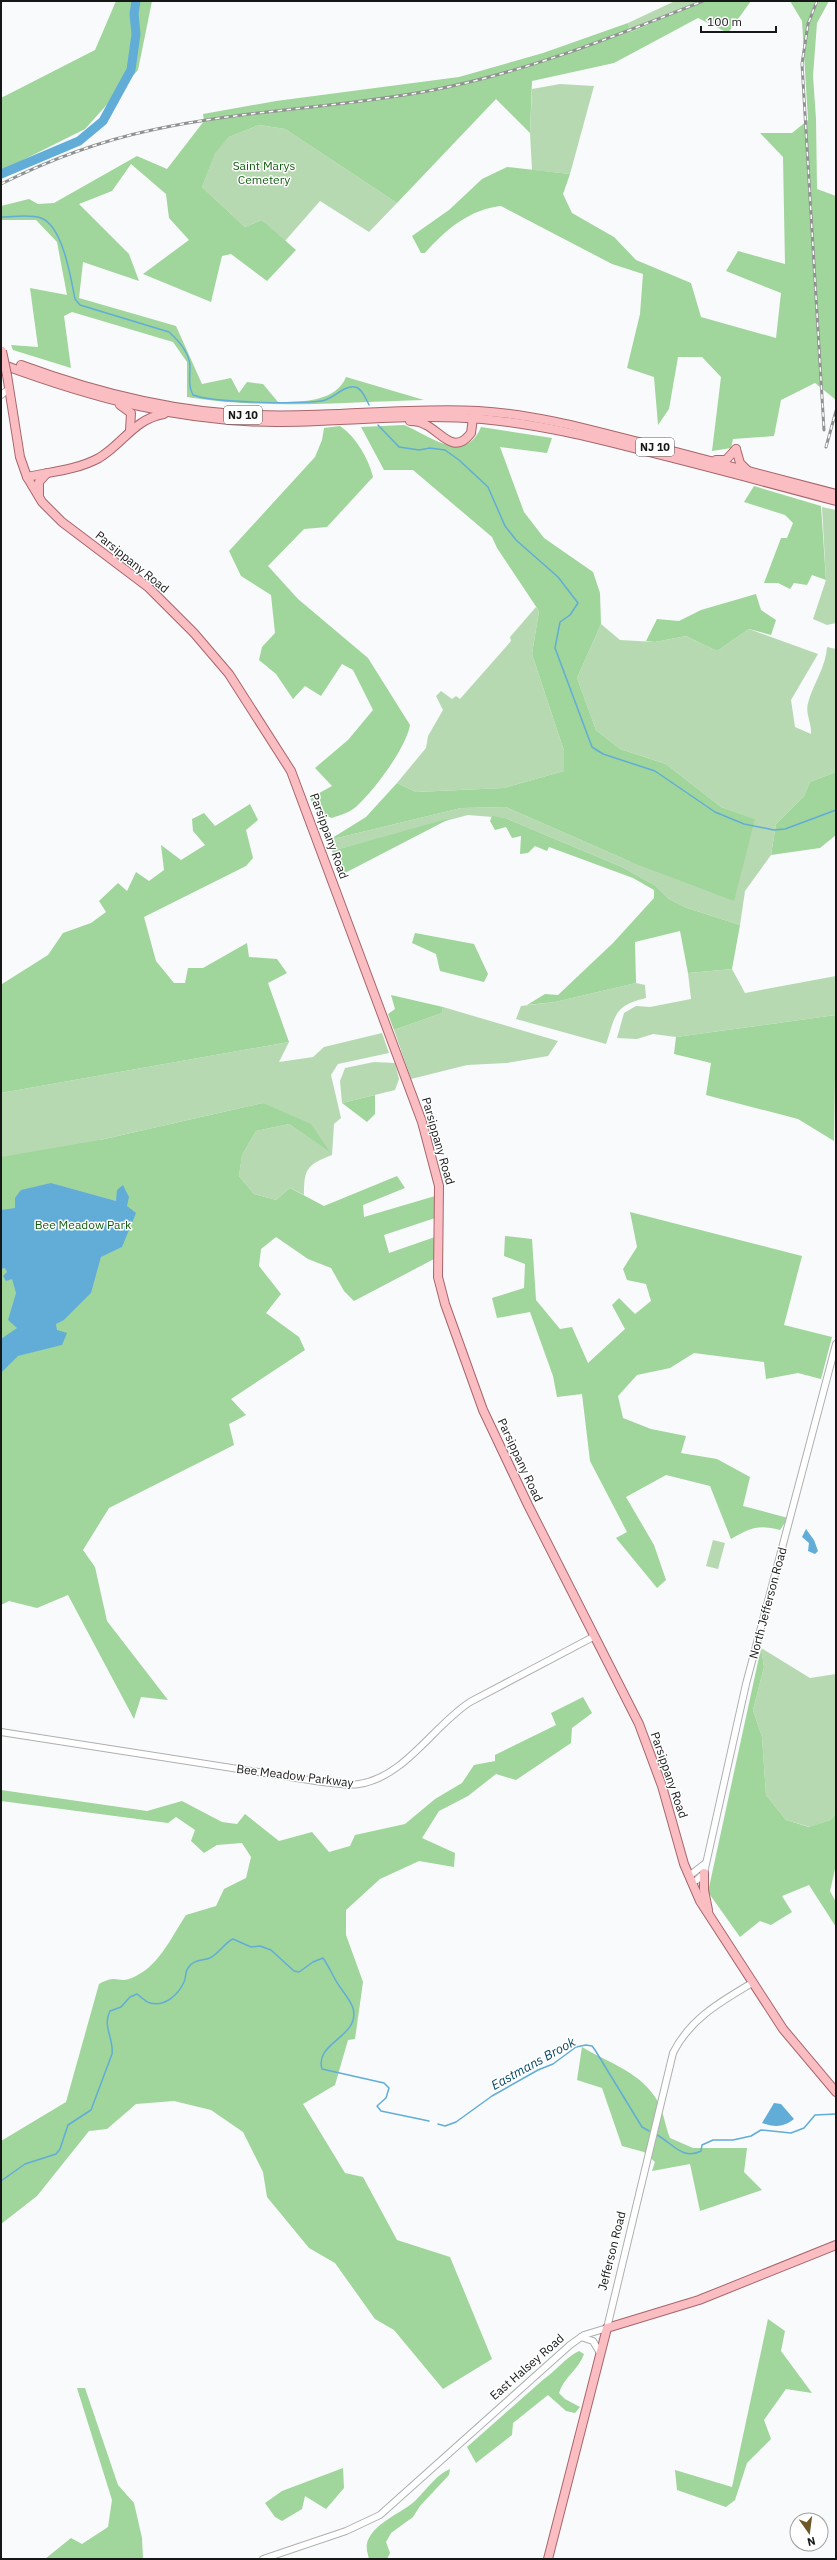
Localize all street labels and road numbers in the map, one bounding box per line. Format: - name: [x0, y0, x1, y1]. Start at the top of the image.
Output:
- road number: NJ 10: [224, 406, 262, 424]
- road number: NJ 10: [636, 438, 674, 456]
- street label: Parsippany Road: [93, 527, 172, 596]
- street label: Parsippany Road: [307, 791, 352, 881]
- street label: Parsippany Road: [419, 1095, 458, 1186]
- street label: Parsippany Road: [495, 1416, 546, 1504]
- street label: North Jefferson Road: [745, 1546, 790, 1660]
- street label: Parsippany Road: [648, 1730, 691, 1820]
- street label: Bee Meadow Parkway: [236, 1761, 355, 1790]
- street label: Jefferson Road: [594, 2210, 629, 2292]
- street label: East Halsey Road: [487, 2330, 567, 2403]

